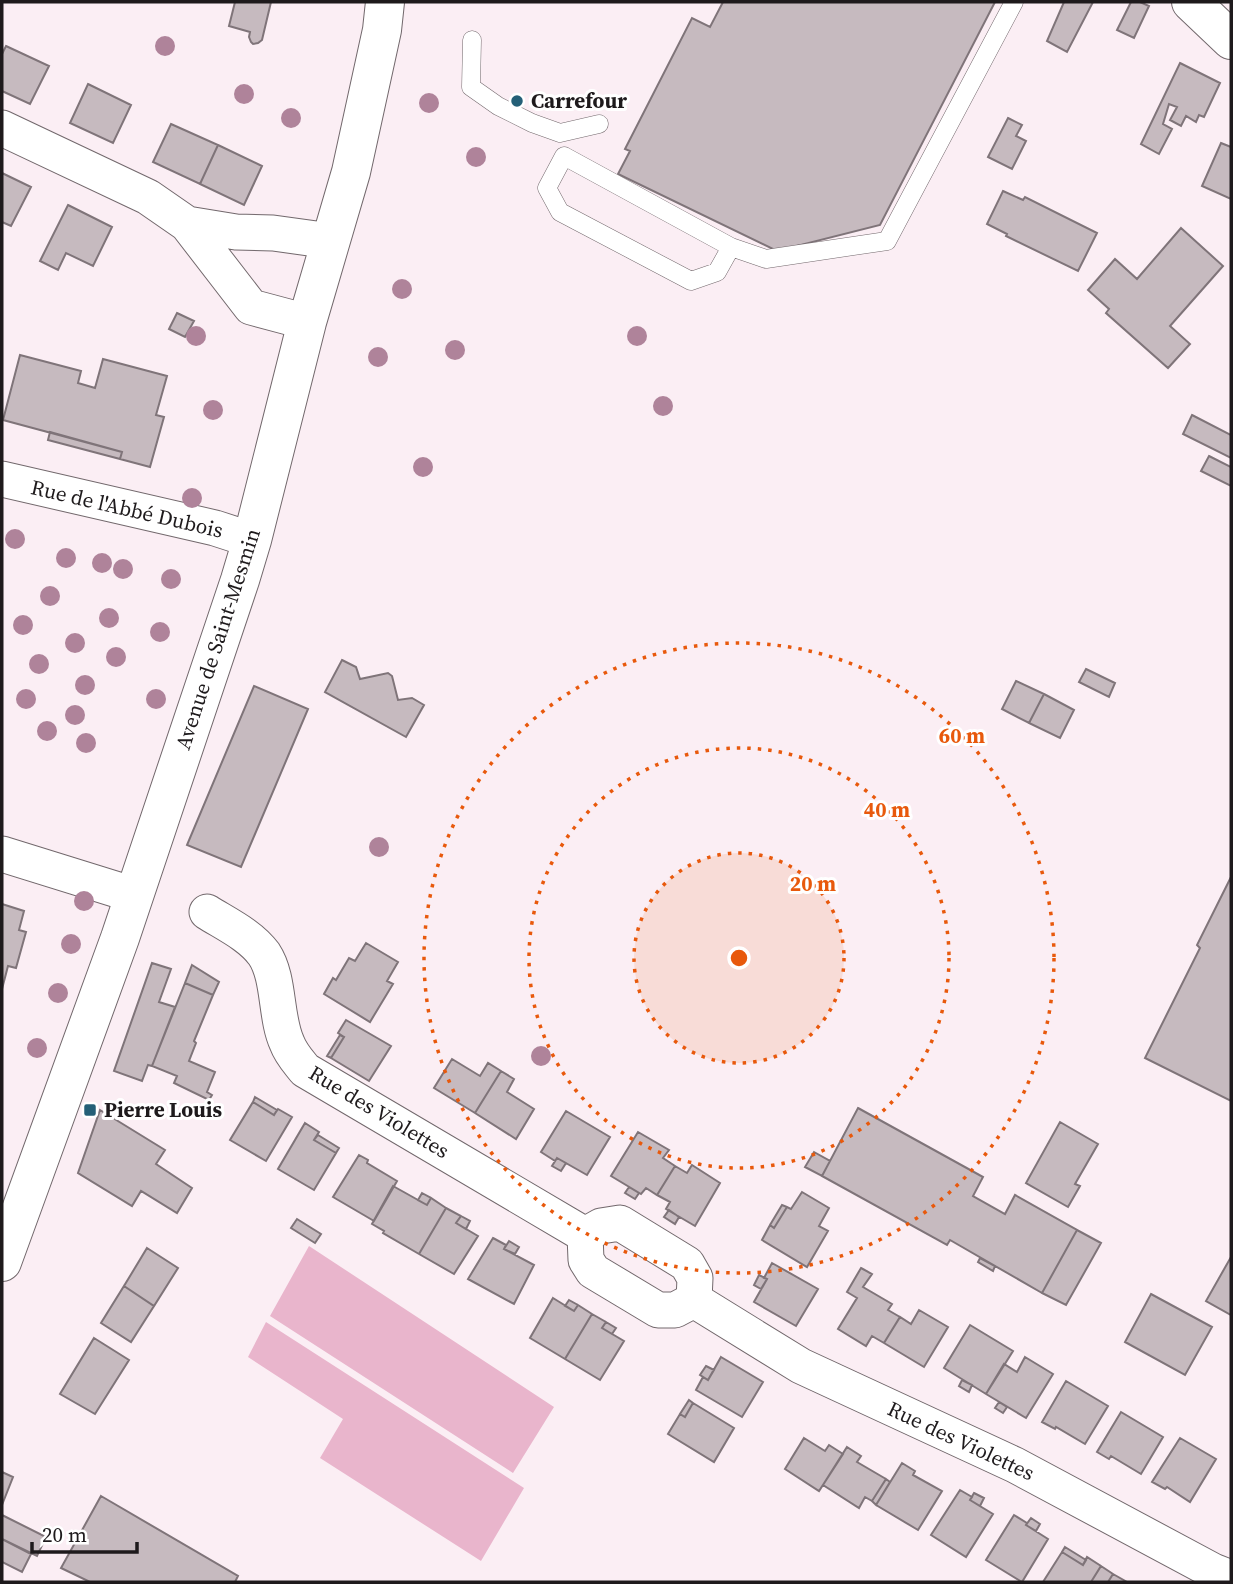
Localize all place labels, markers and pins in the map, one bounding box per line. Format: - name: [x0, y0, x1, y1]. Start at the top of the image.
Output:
- place label: Carrefour: [531, 86, 627, 115]
- marker: Carrefour: [509, 93, 525, 109]
- centre of rings: [727, 946, 751, 970]
- place label: Pierre Louis: [104, 1095, 222, 1124]
- marker: Pierre Louis: [82, 1102, 98, 1118]

